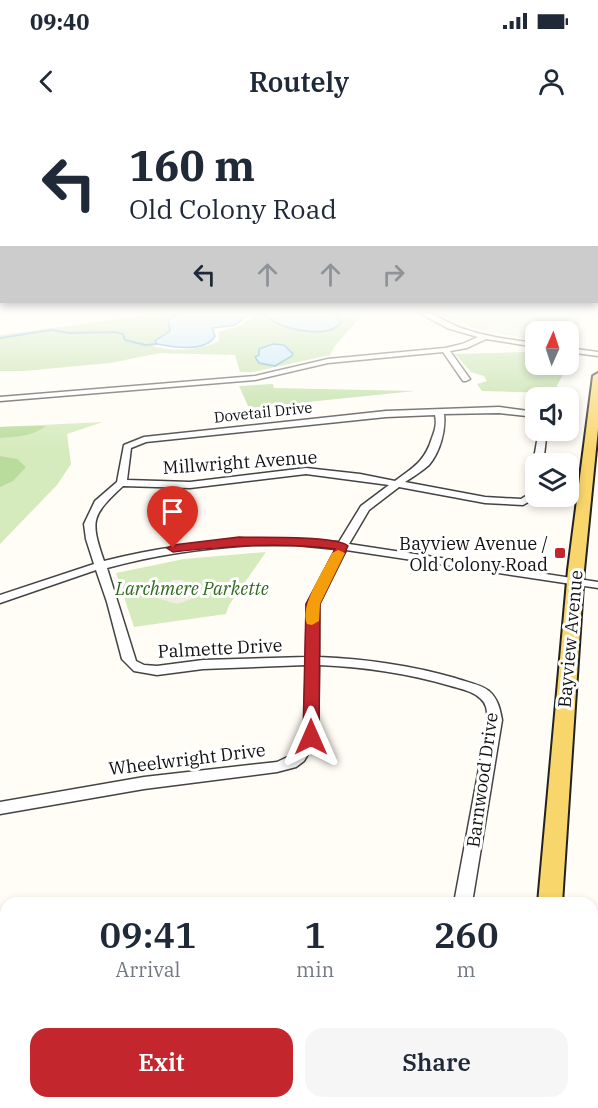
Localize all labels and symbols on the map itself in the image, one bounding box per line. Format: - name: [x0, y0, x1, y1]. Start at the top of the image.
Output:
- north arrow: [525, 321, 579, 375]
- street label: Dovetail Drive: [213, 397, 313, 427]
- street label: Millwright Avenue: [162, 445, 318, 479]
- pin: [147, 486, 198, 548]
- place label: Bayview Avenue / Old Colony Road: [399, 532, 548, 576]
- marker: Bayview Avenue / Old Colony Road: [553, 546, 567, 560]
- street label: Bayview Avenue: [553, 569, 587, 709]
- park label: Larchmere Parkette: [114, 577, 269, 600]
- street label: Palmette Drive: [157, 633, 283, 663]
- position arrow: [279, 705, 343, 769]
- street label: Barnwood Drive: [461, 711, 503, 849]
- street label: Wheelwright Drive: [107, 738, 267, 780]

